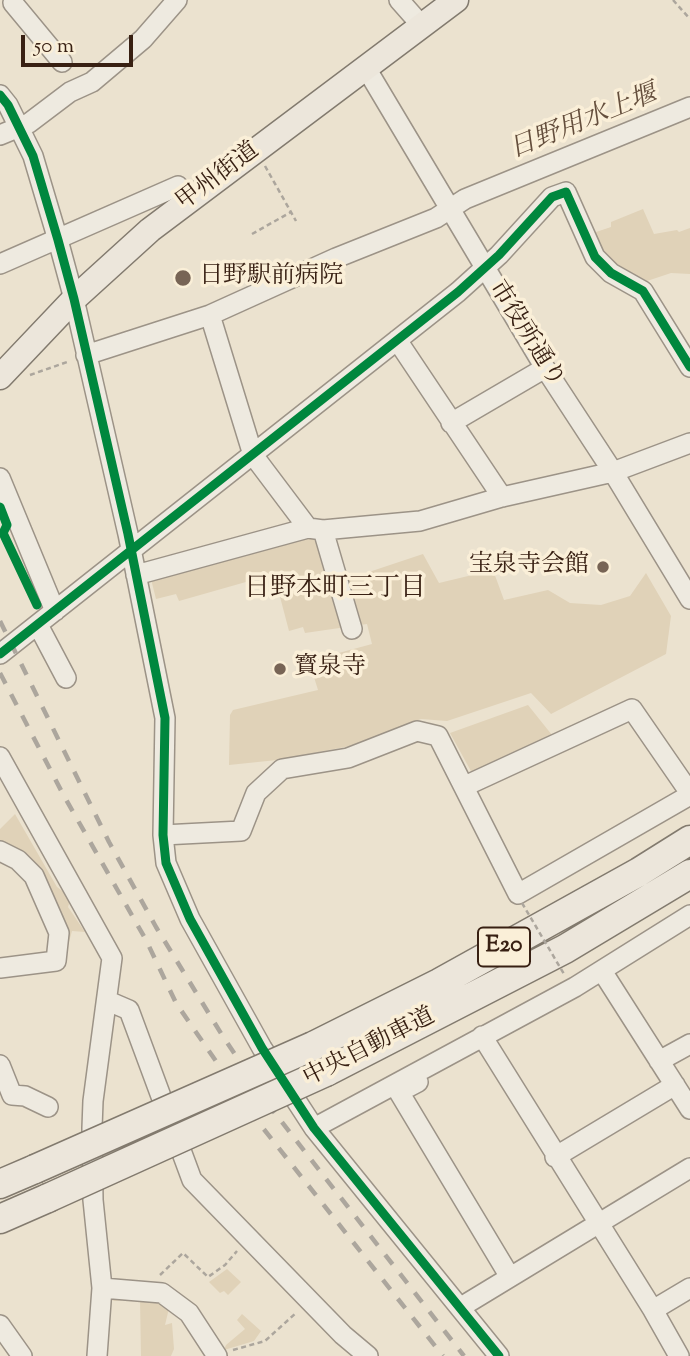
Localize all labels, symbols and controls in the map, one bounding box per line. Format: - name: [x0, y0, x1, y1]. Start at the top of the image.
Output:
- scale bar: [24, 21, 136, 65]
- text: 50 m: [34, 32, 74, 62]
- water label: 日野用水上堰: [506, 80, 662, 168]
- street label: 甲州街道: [172, 138, 266, 218]
- place label: 日野駅前病院: [199, 264, 343, 292]
- marker: 日野駅前病院: [173, 268, 193, 288]
- street label: 市役所通り: [481, 276, 569, 394]
- place label: 宝泉寺会館: [469, 553, 589, 581]
- marker: 宝泉寺会館: [595, 559, 611, 575]
- district label: 日野本町三丁目: [244, 575, 426, 607]
- place label: 寳泉寺: [294, 655, 366, 683]
- marker: 寳泉寺: [272, 661, 288, 677]
- road number: E20: [478, 928, 530, 966]
- street label: 中央自動車道: [299, 1003, 441, 1095]

